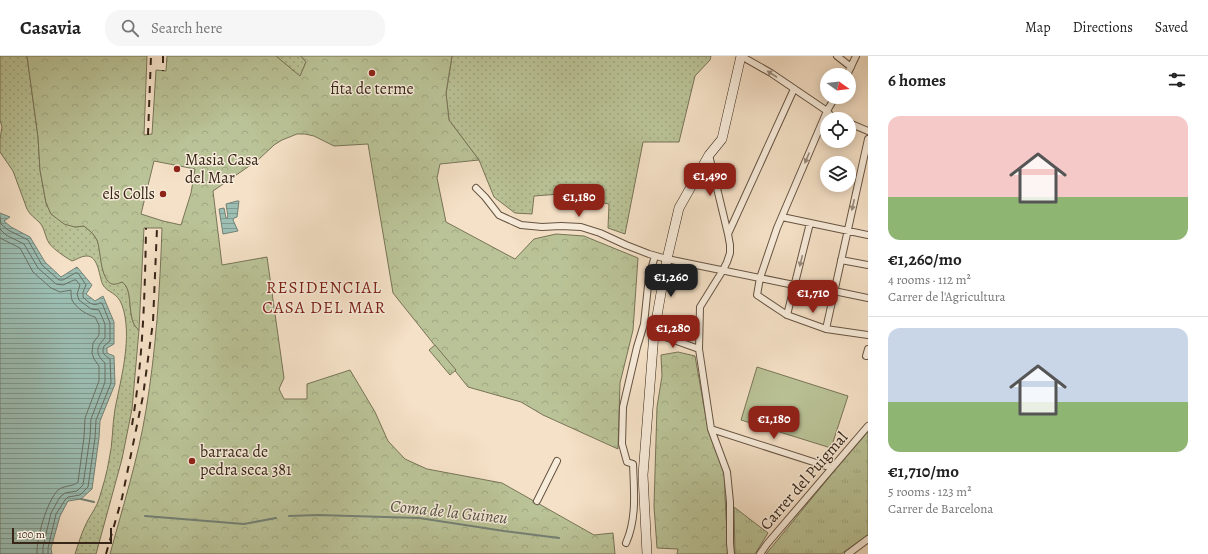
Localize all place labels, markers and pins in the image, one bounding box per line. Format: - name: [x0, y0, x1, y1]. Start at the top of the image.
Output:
- marker: fita de terme: [367, 68, 377, 78]
- place label: fita de terme: [330, 78, 414, 100]
- place label: Masia Casa del Mar: [185, 149, 259, 189]
- pin: €1,490: [677, 163, 743, 197]
- marker: Masia Casa del Mar: [172, 164, 182, 174]
- place label: els Colls: [102, 183, 155, 205]
- pin: €1,180: [546, 184, 612, 218]
- marker: els Colls: [158, 189, 168, 199]
- pin: €1,260: [638, 264, 704, 298]
- pin: €1,710: [780, 280, 846, 314]
- pin: €1,280: [640, 315, 706, 349]
- pin: €1,180: [741, 406, 807, 440]
- place label: barraca de pedra seca 381: [200, 441, 292, 481]
- marker: barraca de pedra seca 381: [187, 456, 197, 466]

